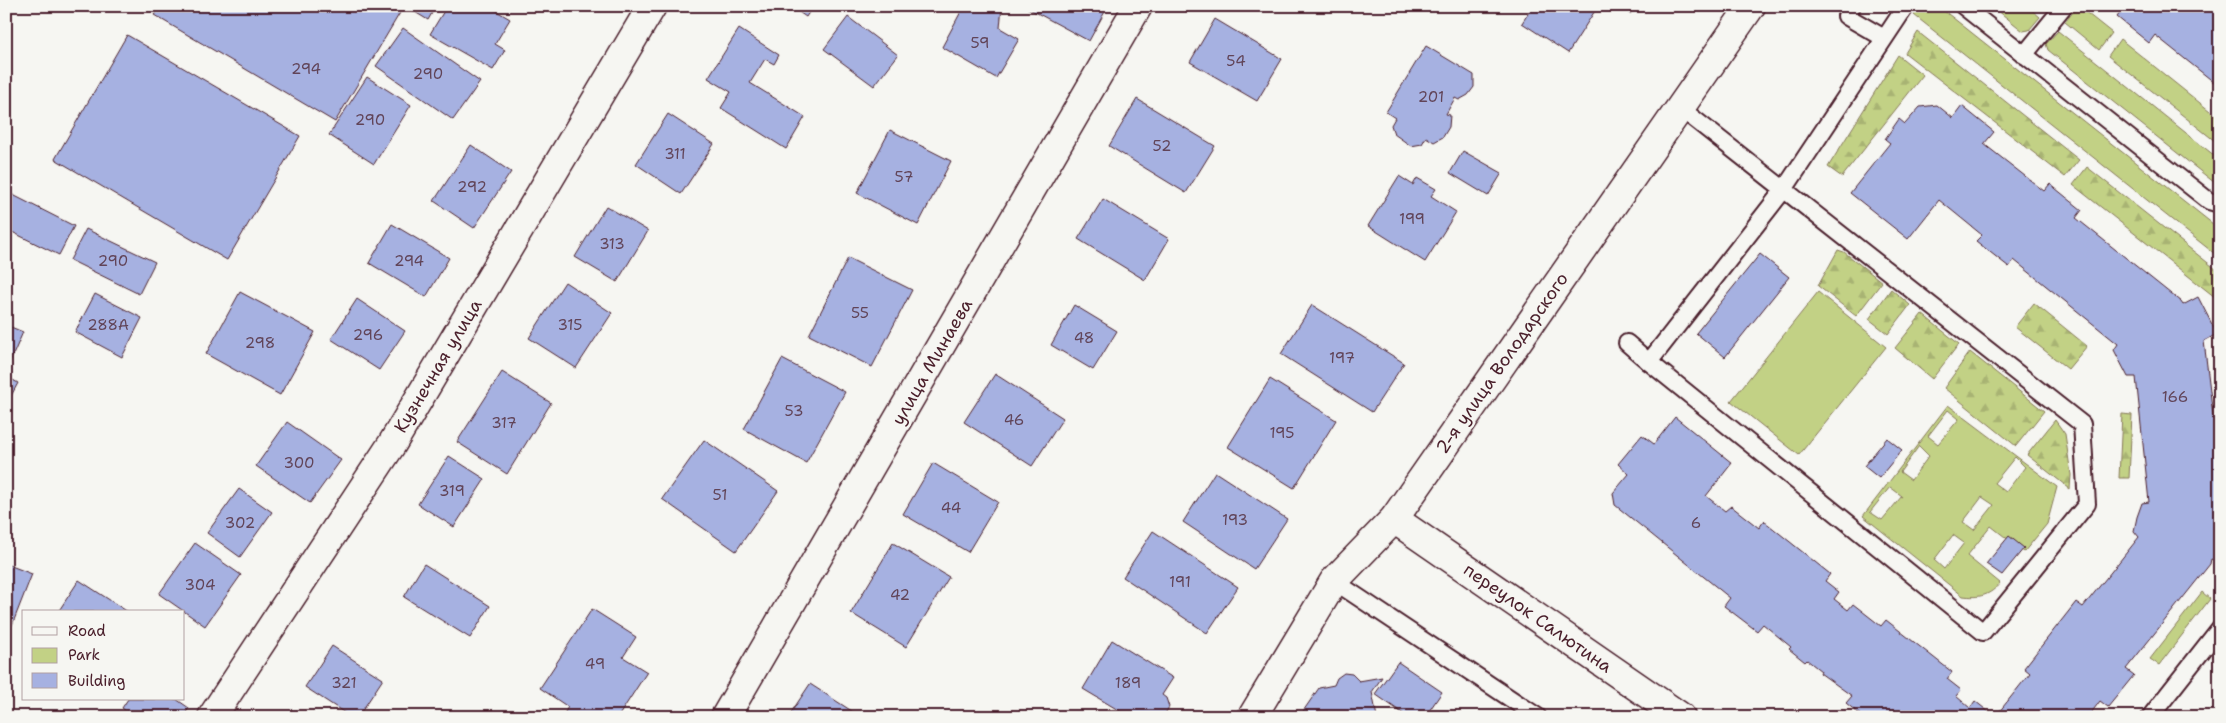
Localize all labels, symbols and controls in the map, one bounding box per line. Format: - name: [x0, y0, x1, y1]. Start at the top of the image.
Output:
- house number: 59: [971, 33, 989, 53]
- house number: 54: [1226, 51, 1246, 71]
- house number: 294: [291, 59, 321, 79]
- house number: 290: [413, 64, 443, 84]
- house number: 201: [1418, 87, 1444, 107]
- house number: 290: [355, 110, 385, 130]
- house number: 52: [1153, 136, 1171, 156]
- house number: 311: [664, 144, 686, 164]
- house number: 57: [895, 167, 913, 187]
- house number: 292: [457, 177, 487, 197]
- house number: 199: [1399, 209, 1425, 229]
- house number: 313: [599, 234, 625, 254]
- house number: 290: [98, 251, 128, 271]
- house number: 294: [394, 251, 424, 271]
- street label: 2-я улица Володарского: [1430, 268, 1574, 458]
- street label: улица Минаева: [886, 294, 978, 430]
- street label: Кузнечная улица: [389, 295, 487, 437]
- house number: 55: [851, 303, 869, 323]
- house number: 288А: [87, 315, 129, 335]
- house number: 315: [558, 315, 582, 335]
- house number: 296: [353, 325, 383, 345]
- house number: 48: [1074, 328, 1094, 348]
- house number: 298: [245, 333, 275, 353]
- house number: 197: [1329, 348, 1355, 368]
- house number: 166: [2162, 387, 2188, 407]
- house number: 53: [785, 401, 804, 421]
- house number: 46: [1004, 410, 1024, 430]
- house number: 317: [491, 413, 517, 433]
- house number: 195: [1269, 423, 1295, 443]
- house number: 300: [283, 453, 315, 473]
- house number: 319: [439, 481, 465, 501]
- house number: 51: [713, 485, 727, 505]
- house number: 44: [941, 498, 961, 518]
- house number: 193: [1222, 510, 1248, 530]
- house number: 302: [225, 513, 255, 533]
- house number: 6: [1691, 513, 1701, 533]
- street label: переулок Салютина: [1459, 558, 1617, 678]
- house number: 191: [1169, 572, 1191, 592]
- house number: 304: [185, 575, 215, 595]
- house number: 42: [890, 585, 910, 605]
- legend: [22, 610, 185, 700]
- text: Road: [68, 621, 106, 641]
- text: Park: [68, 645, 100, 665]
- house number: 49: [585, 654, 605, 674]
- text: Building: [68, 671, 125, 691]
- house number: 321: [331, 673, 357, 693]
- house number: 189: [1115, 673, 1141, 693]

